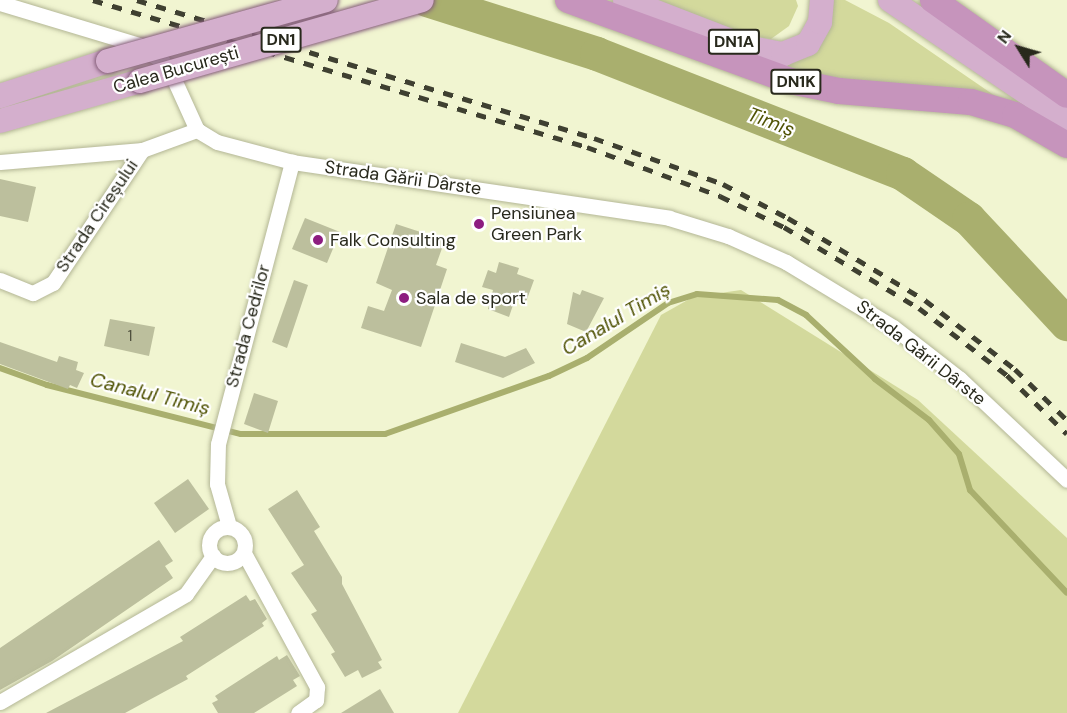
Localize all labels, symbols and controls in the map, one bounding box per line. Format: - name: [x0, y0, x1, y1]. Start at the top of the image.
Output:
- north arrow: [989, 18, 1049, 78]
- text: N: [992, 26, 1016, 48]
- road number: DN1: [260, 27, 302, 53]
- road number: DN1A: [707, 29, 761, 55]
- street label: Calea București: [111, 42, 241, 98]
- road number: DN1K: [769, 69, 823, 95]
- water label: Timiș: [744, 102, 798, 142]
- street label: Strada Cireșului: [51, 155, 143, 277]
- street label: Strada Gării Dârste: [323, 156, 483, 200]
- place label: Pensiunea Green Park: [491, 203, 582, 246]
- marker: Pensiunea Green Park: [472, 217, 486, 231]
- place label: Falk Consulting: [330, 229, 456, 251]
- marker: Falk Consulting: [311, 233, 325, 247]
- street label: Strada Cedrilor: [221, 262, 275, 390]
- water label: Canalul Timiș: [557, 277, 675, 361]
- place label: Sala de sport: [416, 287, 526, 309]
- marker: Sala de sport: [397, 291, 411, 305]
- street label: Strada Gării Dârste: [852, 296, 990, 410]
- house number: 1: [128, 328, 132, 346]
- water label: Canalul Timiș: [88, 368, 212, 420]

